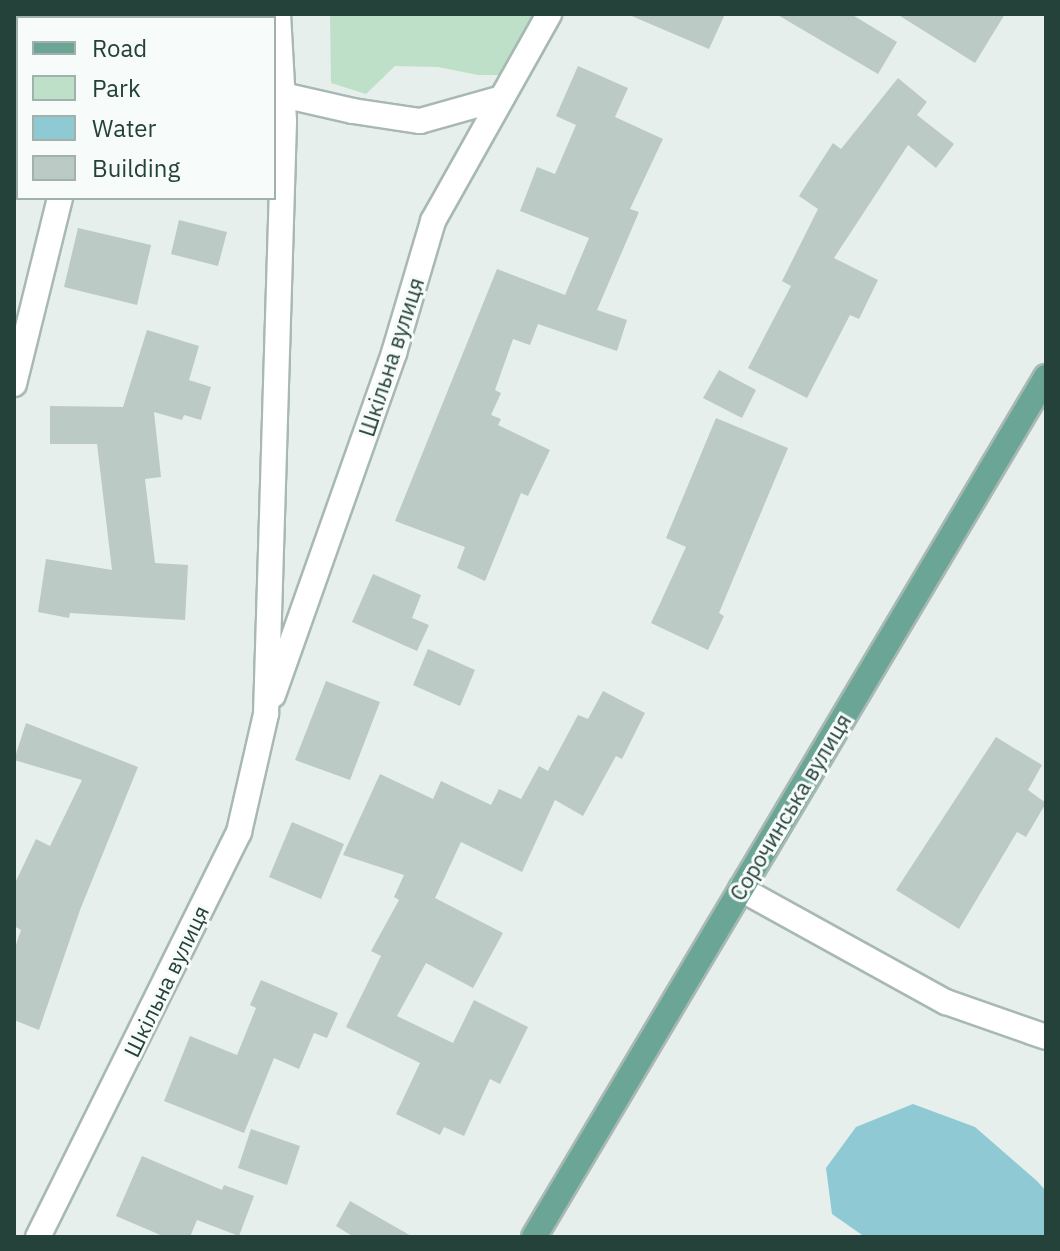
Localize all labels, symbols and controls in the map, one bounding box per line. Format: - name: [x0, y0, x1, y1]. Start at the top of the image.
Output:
- legend: [16, 16, 276, 200]
- text: Road: [92, 32, 147, 64]
- text: Park: [92, 72, 141, 104]
- text: Water: [92, 112, 156, 144]
- text: Building: [92, 152, 180, 184]
- street label: Шкільна вулиця: [353, 274, 429, 440]
- street label: Сорочинська вулиця: [724, 709, 856, 905]
- street label: Шкільна вулиця: [118, 901, 214, 1061]

